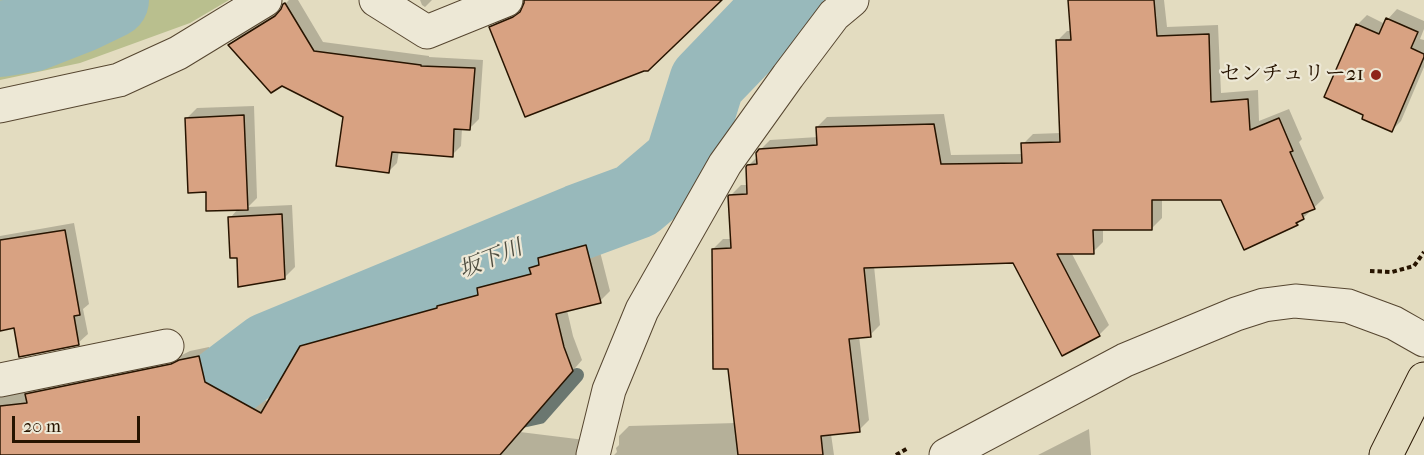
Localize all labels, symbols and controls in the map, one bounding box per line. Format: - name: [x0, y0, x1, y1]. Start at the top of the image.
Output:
- place label: センチュリー21: [1220, 62, 1364, 88]
- marker: センチュリー21: [1369, 68, 1383, 82]
- water label: 坂下川: [455, 235, 527, 285]
- scale bar: [15, 404, 142, 442]
- text: 20 m: [23, 416, 61, 437]

